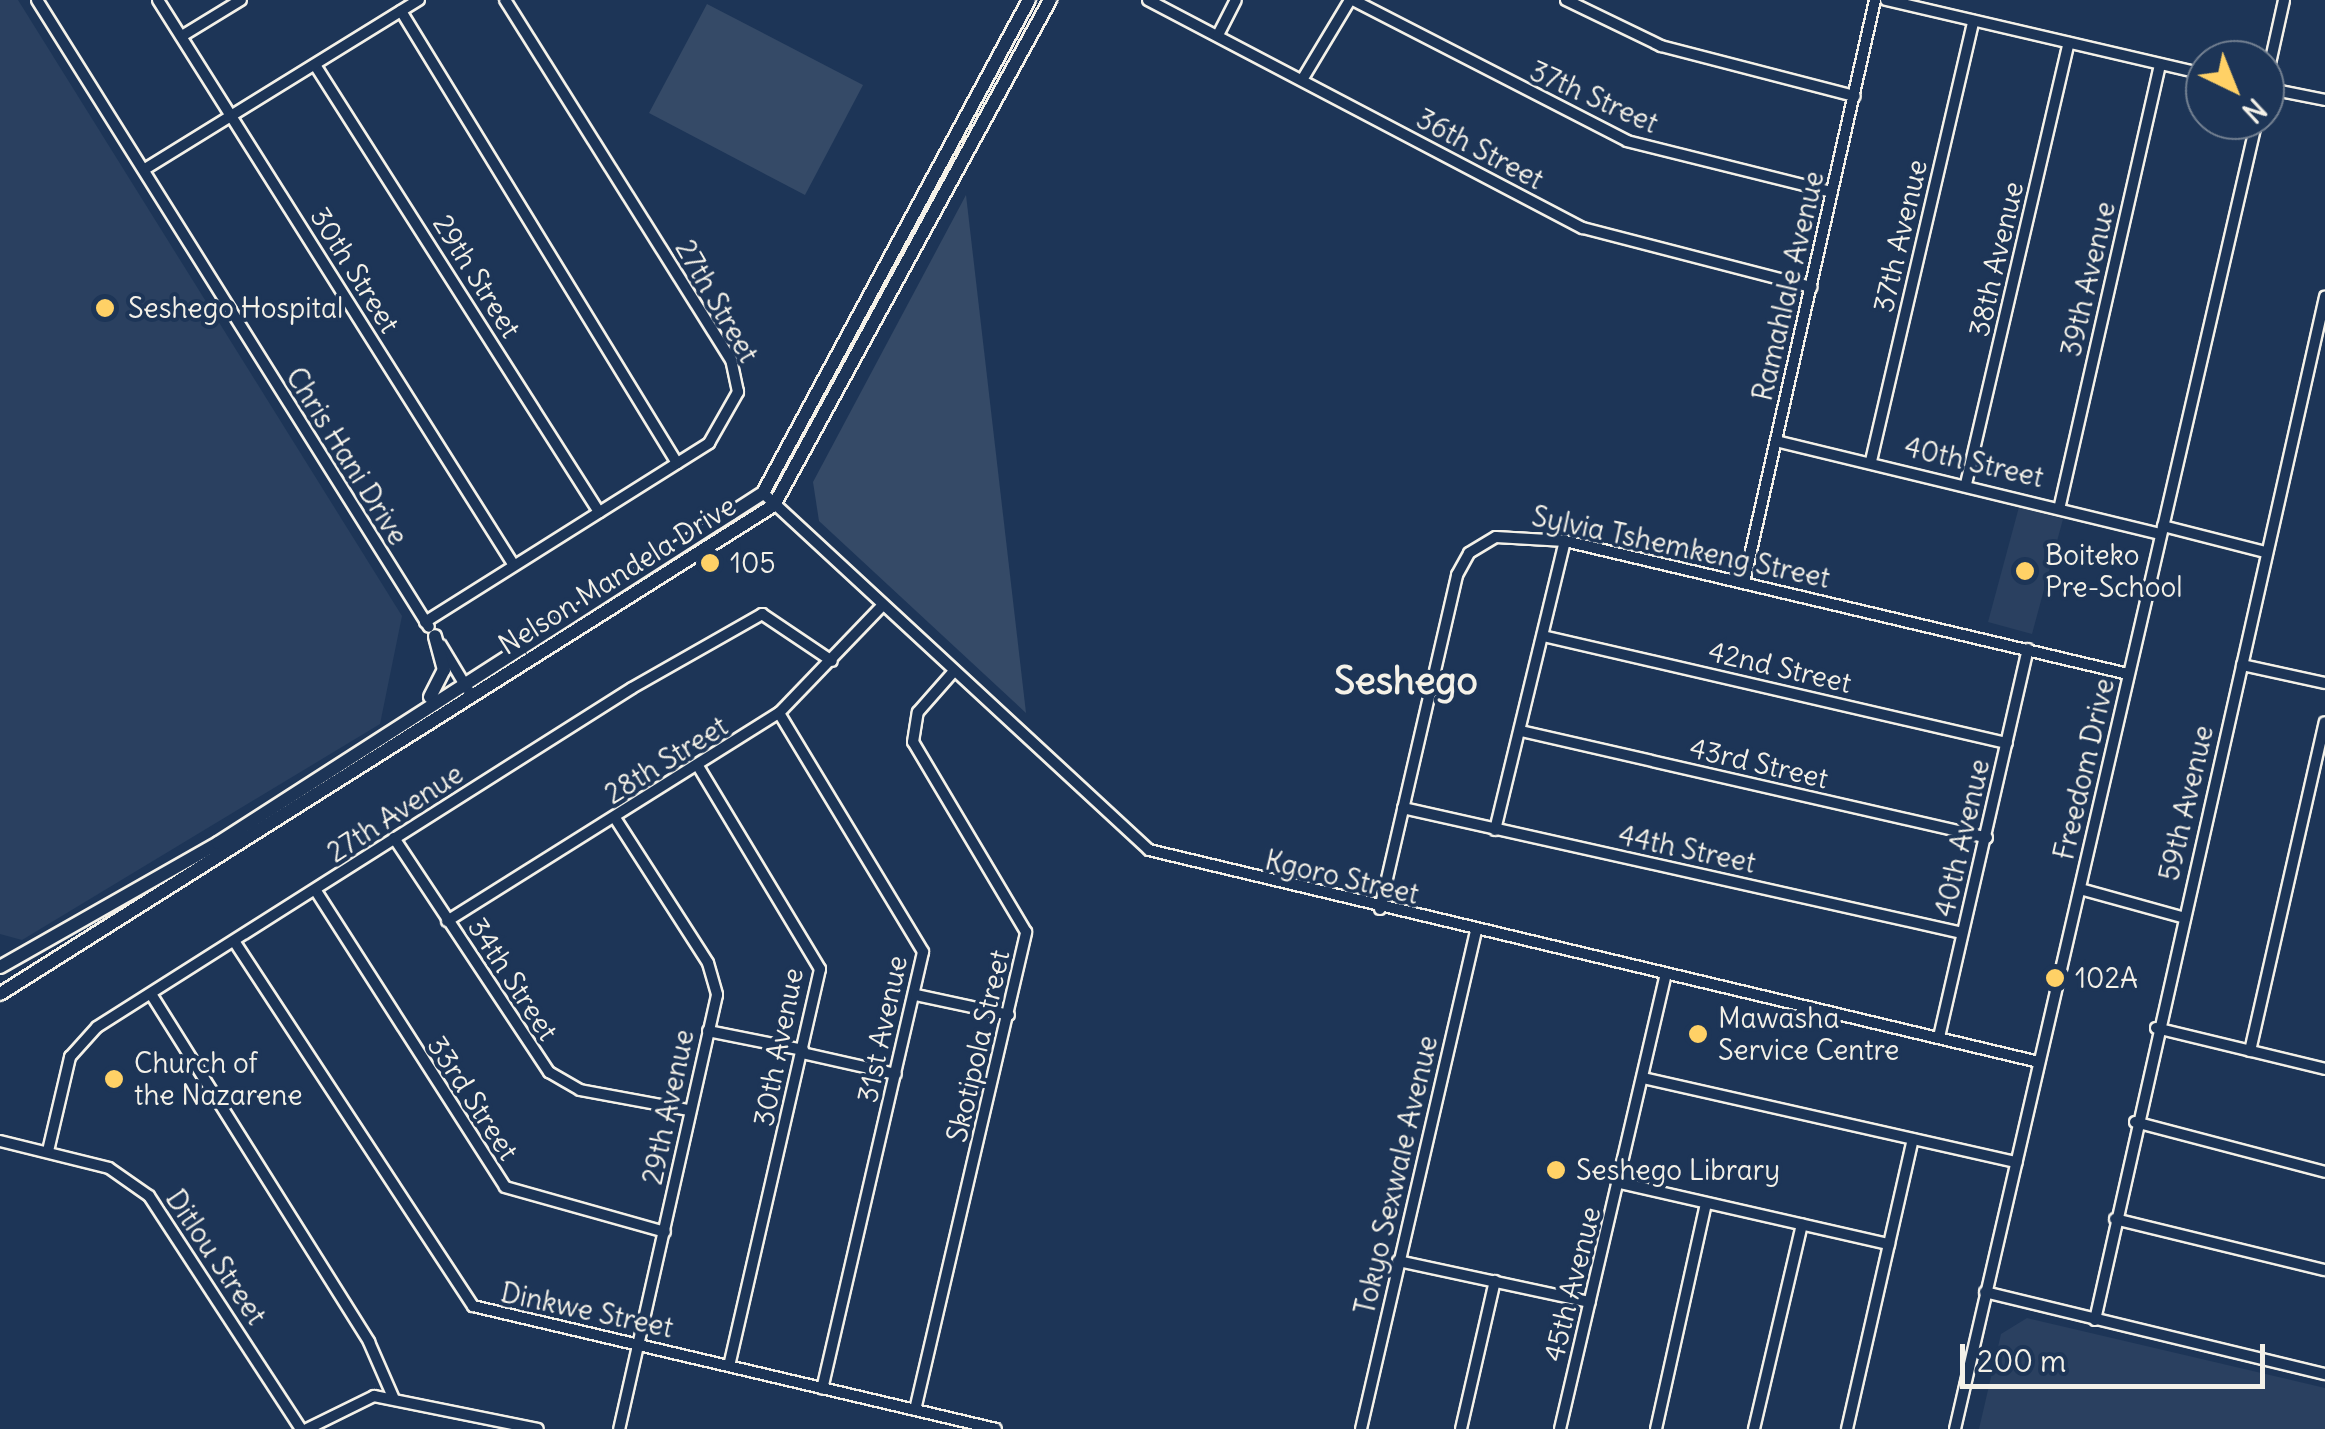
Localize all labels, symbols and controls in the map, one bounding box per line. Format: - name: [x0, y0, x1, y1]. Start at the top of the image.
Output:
- north arrow: [2185, 40, 2285, 140]
- street label: 37th Street: [1525, 54, 1663, 140]
- text: N: [2235, 91, 2273, 130]
- street label: 36th Street: [1411, 102, 1549, 196]
- street label: 37th Avenue: [1866, 156, 1934, 316]
- street label: Ramahlale Avenue: [1745, 168, 1831, 404]
- street label: 38th Avenue: [1962, 178, 2030, 340]
- street label: 39th Avenue: [2054, 198, 2122, 360]
- street label: 30th Street: [303, 201, 407, 339]
- street label: 29th Street: [426, 208, 528, 344]
- street label: 27th Street: [668, 234, 766, 368]
- place label: Seshego Hospital: [128, 291, 343, 325]
- marker: Seshego Hospital: [92, 295, 118, 321]
- street label: Chris Hani Drive: [279, 361, 415, 551]
- street label: 40th Street: [1901, 430, 2047, 494]
- street label: Nelson Mandela Drive: [492, 488, 742, 662]
- street label: Sylvia Tshemkeng Street: [1529, 499, 1833, 595]
- place label: Boiteko Pre-School: [2045, 538, 2182, 604]
- place label: 105: [730, 546, 776, 580]
- marker: 105: [699, 552, 721, 574]
- marker: Boiteko Pre-School: [2014, 560, 2036, 582]
- street label: 42nd Street: [1705, 634, 1855, 700]
- district label: Seshego: [1334, 658, 1478, 704]
- street label: Freedom Drive: [2047, 675, 2121, 863]
- street label: 28th Street: [598, 709, 734, 811]
- street label: 59th Avenue: [2152, 722, 2220, 884]
- street label: 43rd Street: [1686, 731, 1832, 795]
- street label: 40th Avenue: [1928, 756, 1996, 920]
- street label: 27th Avenue: [321, 757, 469, 869]
- street label: 44th Street: [1615, 818, 1759, 880]
- street label: Kgoro Street: [1262, 843, 1422, 911]
- street label: 34th Street: [461, 912, 565, 1046]
- street label: Skotipola Street: [940, 947, 1016, 1145]
- street label: 31st Avenue: [850, 952, 914, 1106]
- place label: 102A: [2075, 961, 2138, 995]
- street label: 30th Avenue: [746, 965, 810, 1129]
- marker: 102A: [2044, 967, 2066, 989]
- place label: Mawasha Service Centre: [1718, 1001, 1899, 1067]
- marker: Mawasha Service Centre: [1687, 1023, 1709, 1045]
- street label: 29th Avenue: [635, 1026, 701, 1188]
- street label: 33rd Street: [421, 1030, 525, 1166]
- street label: Tokyo Sexwale Avenue: [1348, 1032, 1444, 1318]
- place label: Church of the Nazarene: [134, 1046, 303, 1112]
- marker: Church of the Nazarene: [103, 1068, 125, 1090]
- place label: Seshego Library: [1576, 1153, 1780, 1187]
- marker: Seshego Library: [1545, 1159, 1567, 1181]
- street label: Ditlou Street: [159, 1183, 273, 1331]
- street label: 45th Avenue: [1537, 1203, 1607, 1365]
- street label: Dinkwe Street: [498, 1275, 676, 1345]
- scale bar: [1965, 1324, 2270, 1386]
- text: 200 m: [1977, 1342, 2066, 1380]

